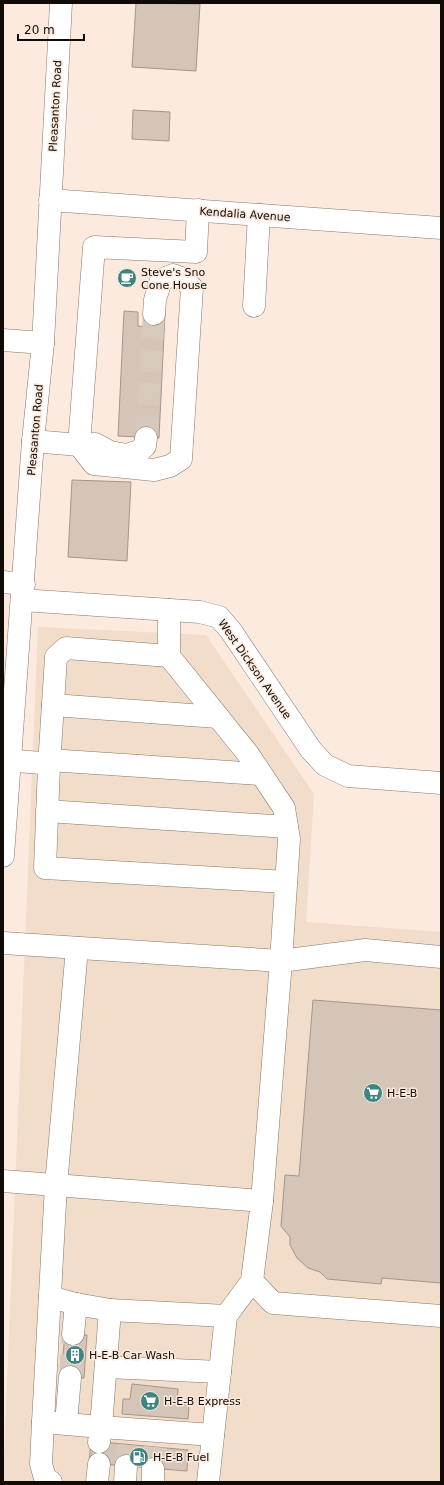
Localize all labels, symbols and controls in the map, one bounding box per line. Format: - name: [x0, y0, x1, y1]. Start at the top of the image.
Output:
- scale bar: [18, 16, 84, 42]
- text: 20 m: [24, 23, 55, 37]
- street label: Pleasanton Road: [47, 60, 64, 152]
- street label: Kendalia Avenue: [199, 205, 291, 224]
- place label: Steve's Sno Cone House: [141, 266, 207, 292]
- cafe icon: Steve's Sno Cone House: [116, 267, 138, 289]
- street label: Pleasanton Road: [25, 384, 46, 476]
- street label: West Dickson Avenue: [215, 617, 294, 722]
- supermarket icon: H-E-B: [362, 1082, 384, 1104]
- place label: H-E-B: [387, 1087, 417, 1100]
- building icon: H-E-B Car Wash: [64, 1344, 86, 1366]
- place label: H-E-B Car Wash: [89, 1349, 175, 1362]
- supermarket icon: H-E-B Express: [139, 1390, 161, 1412]
- place label: H-E-B Express: [164, 1395, 241, 1408]
- fuel station icon: H-E-B Fuel: [128, 1446, 150, 1468]
- place label: H-E-B Fuel: [153, 1451, 209, 1464]

